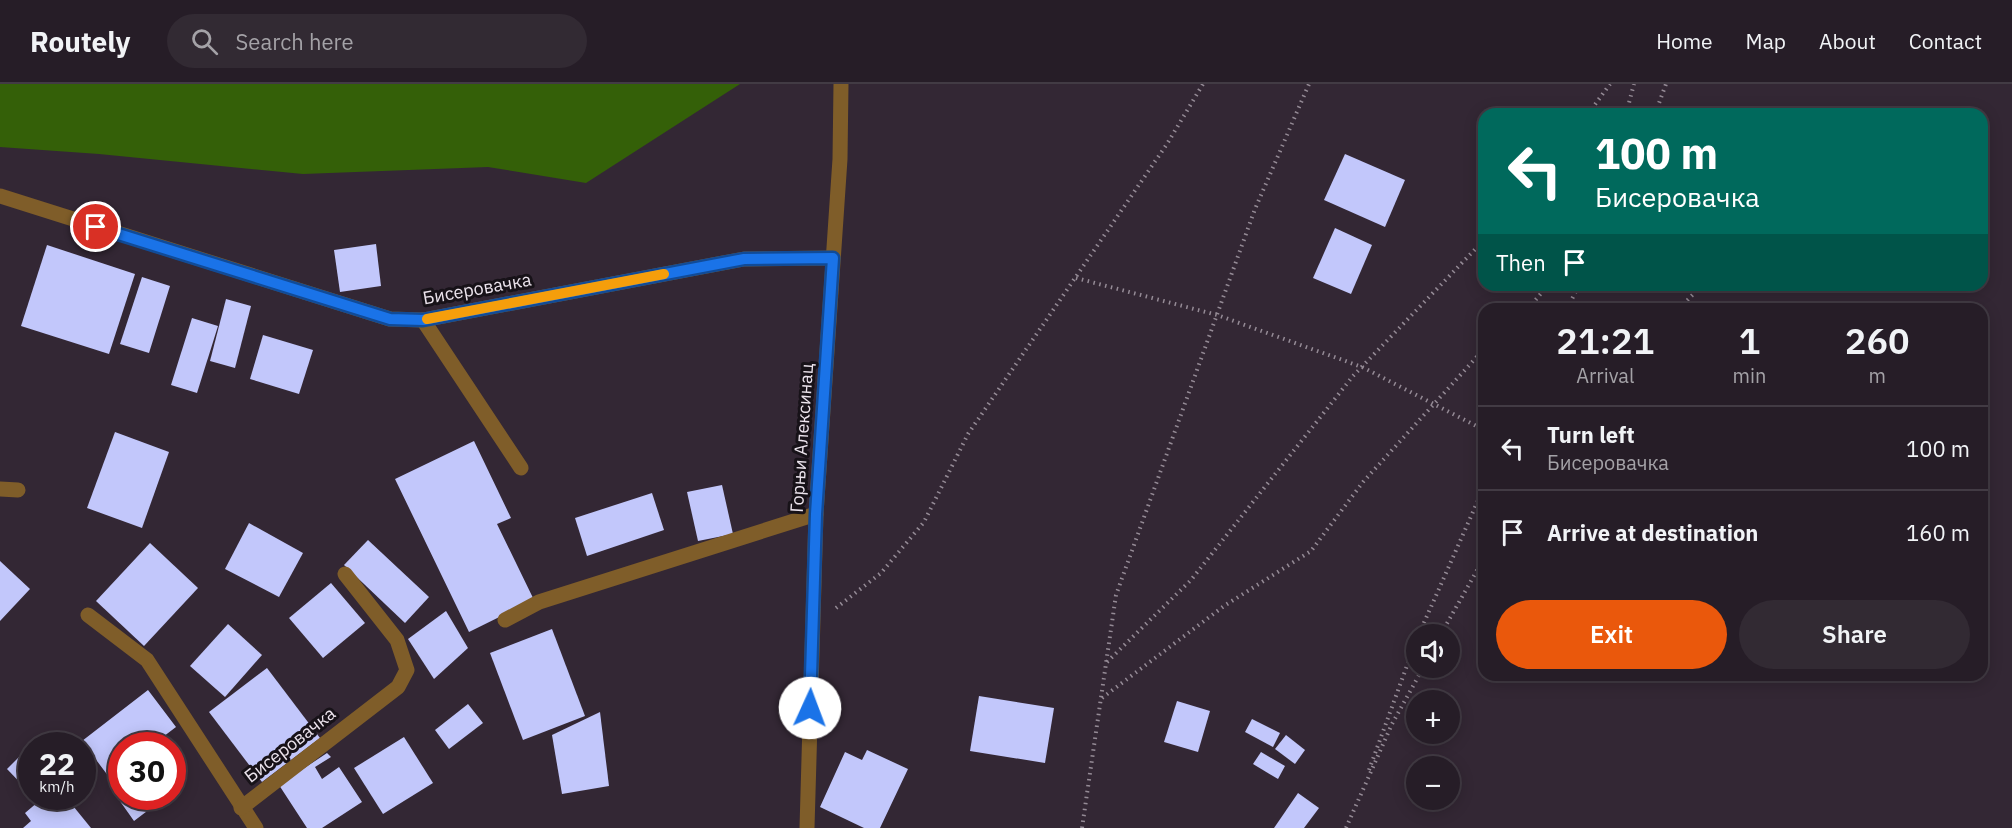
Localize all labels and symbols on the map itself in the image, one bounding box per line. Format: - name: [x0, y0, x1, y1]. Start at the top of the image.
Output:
- pin: [70, 201, 121, 252]
- street label: Бисеровачка: [421, 268, 533, 309]
- street label: Горњи Алексинац: [785, 362, 818, 513]
- position arrow: [778, 676, 842, 740]
- street label: Бисеровачка: [239, 702, 340, 787]
- speed limit sign: 30: [108, 732, 186, 810]

